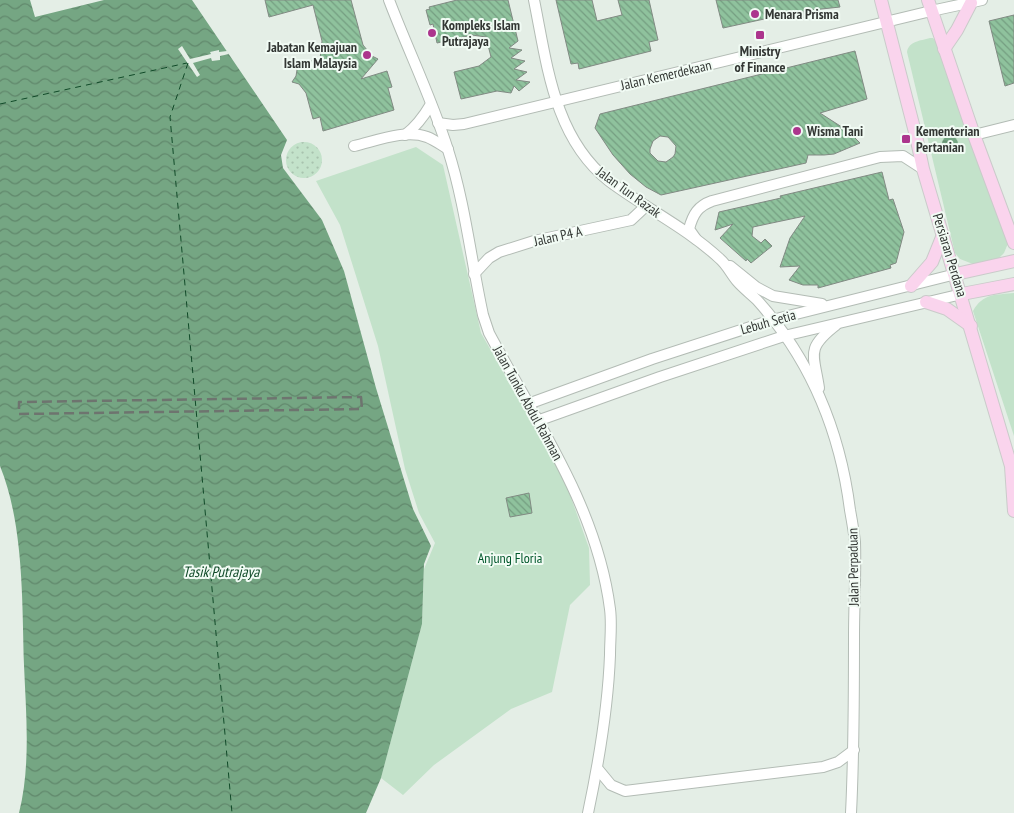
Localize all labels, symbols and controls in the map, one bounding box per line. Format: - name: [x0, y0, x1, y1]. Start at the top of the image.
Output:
- place label: Menara Prisma: [765, 5, 839, 23]
- marker: Menara Prisma: [749, 8, 761, 20]
- place label: Kompleks Islam Putrajaya: [442, 16, 520, 50]
- marker: Kompleks Islam Putrajaya: [426, 27, 438, 39]
- marker: Ministry of Finance: [754, 29, 766, 41]
- place label: Jabatan Kemajuan Islam Malaysia: [266, 38, 357, 72]
- place label: Ministry of Finance: [735, 42, 785, 76]
- marker: Jabatan Kemajuan Islam Malaysia: [361, 49, 373, 61]
- street label: Jalan Kemerdekaan: [618, 56, 713, 94]
- place label: Wisma Tani: [806, 122, 863, 140]
- place label: Kementerian Pertanian: [916, 122, 980, 156]
- marker: Wisma Tani: [791, 125, 803, 137]
- marker: Kementerian Pertanian: [900, 133, 912, 145]
- street label: Jalan Tun Razak: [592, 162, 665, 222]
- street label: Persiaran Perdana: [929, 211, 971, 299]
- street label: Jalan P4 A: [531, 222, 584, 250]
- street label: Lebuh Setia: [738, 306, 798, 338]
- street label: Jalan Tunku Abdul Rahman: [489, 342, 567, 464]
- street label: Jalan Perpaduan: [843, 528, 863, 607]
- park label: Anjung Floria: [478, 549, 542, 567]
- water label: Tasik Putrajaya: [183, 562, 260, 581]

